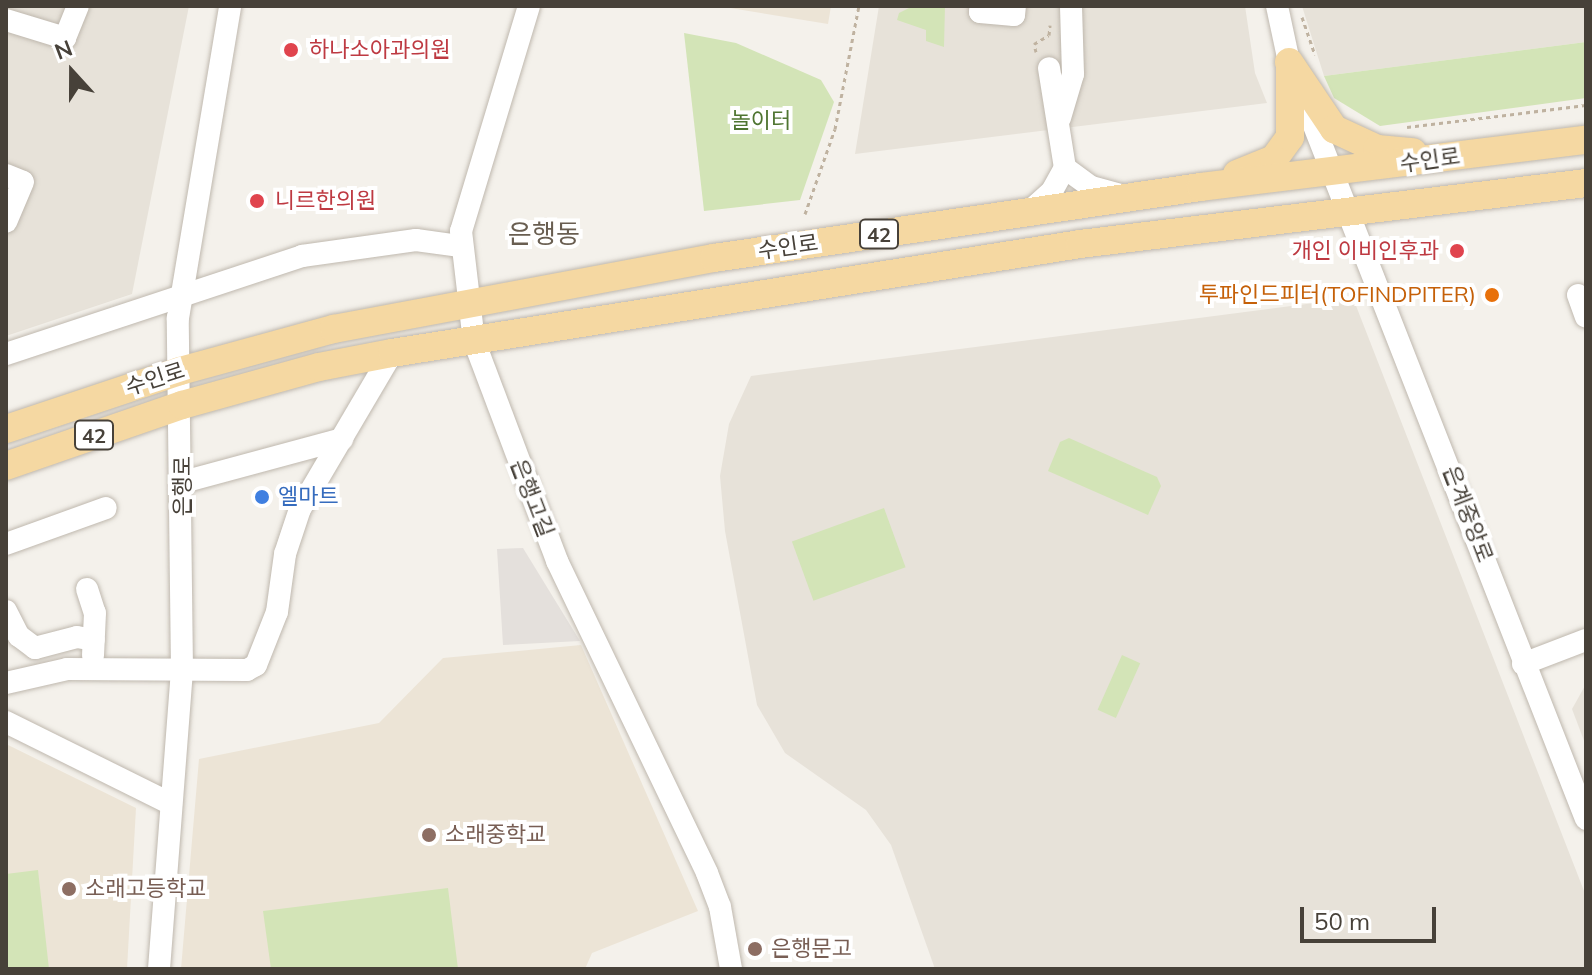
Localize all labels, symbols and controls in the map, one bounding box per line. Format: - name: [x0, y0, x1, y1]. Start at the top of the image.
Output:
- north arrow: [32, 32, 112, 112]
- text: N: [51, 34, 76, 66]
- place label: 하나소아과의원: [309, 37, 451, 63]
- marker: 하나소아과의원: [280, 39, 302, 61]
- park label: 놀이터: [731, 108, 791, 134]
- street label: 수인로: [1398, 143, 1462, 177]
- place label: 니르한의원: [275, 188, 376, 214]
- marker: 니르한의원: [246, 190, 268, 212]
- district label: 은행동: [508, 218, 580, 250]
- road number: 42: [859, 218, 899, 250]
- street label: 수인로: [756, 230, 820, 264]
- place label: 개인 이비인후과: [1292, 238, 1439, 264]
- marker: 개인 이비인후과: [1446, 240, 1468, 262]
- place label: 투파인드피터(TOFINDPITER): [1199, 282, 1476, 308]
- marker: 투파인드피터(TOFINDPITER): [1483, 286, 1501, 304]
- street label: 수인로: [122, 357, 188, 401]
- road number: 42: [74, 419, 114, 451]
- street label: 은행고길: [505, 455, 559, 541]
- street label: 은행로: [170, 456, 196, 516]
- street label: 은계중앙로: [1438, 462, 1498, 566]
- place label: 엘마트: [278, 484, 339, 510]
- marker: 엘마트: [253, 488, 271, 506]
- place label: 소래중학교: [445, 822, 546, 848]
- marker: 소래중학교: [420, 826, 438, 844]
- place label: 소래고등학교: [85, 876, 206, 902]
- marker: 소래고등학교: [60, 880, 78, 898]
- scale bar: [1304, 891, 1440, 941]
- text: 50 m: [1314, 906, 1370, 936]
- place label: 은행문고: [771, 936, 852, 962]
- marker: 은행문고: [746, 940, 764, 958]

